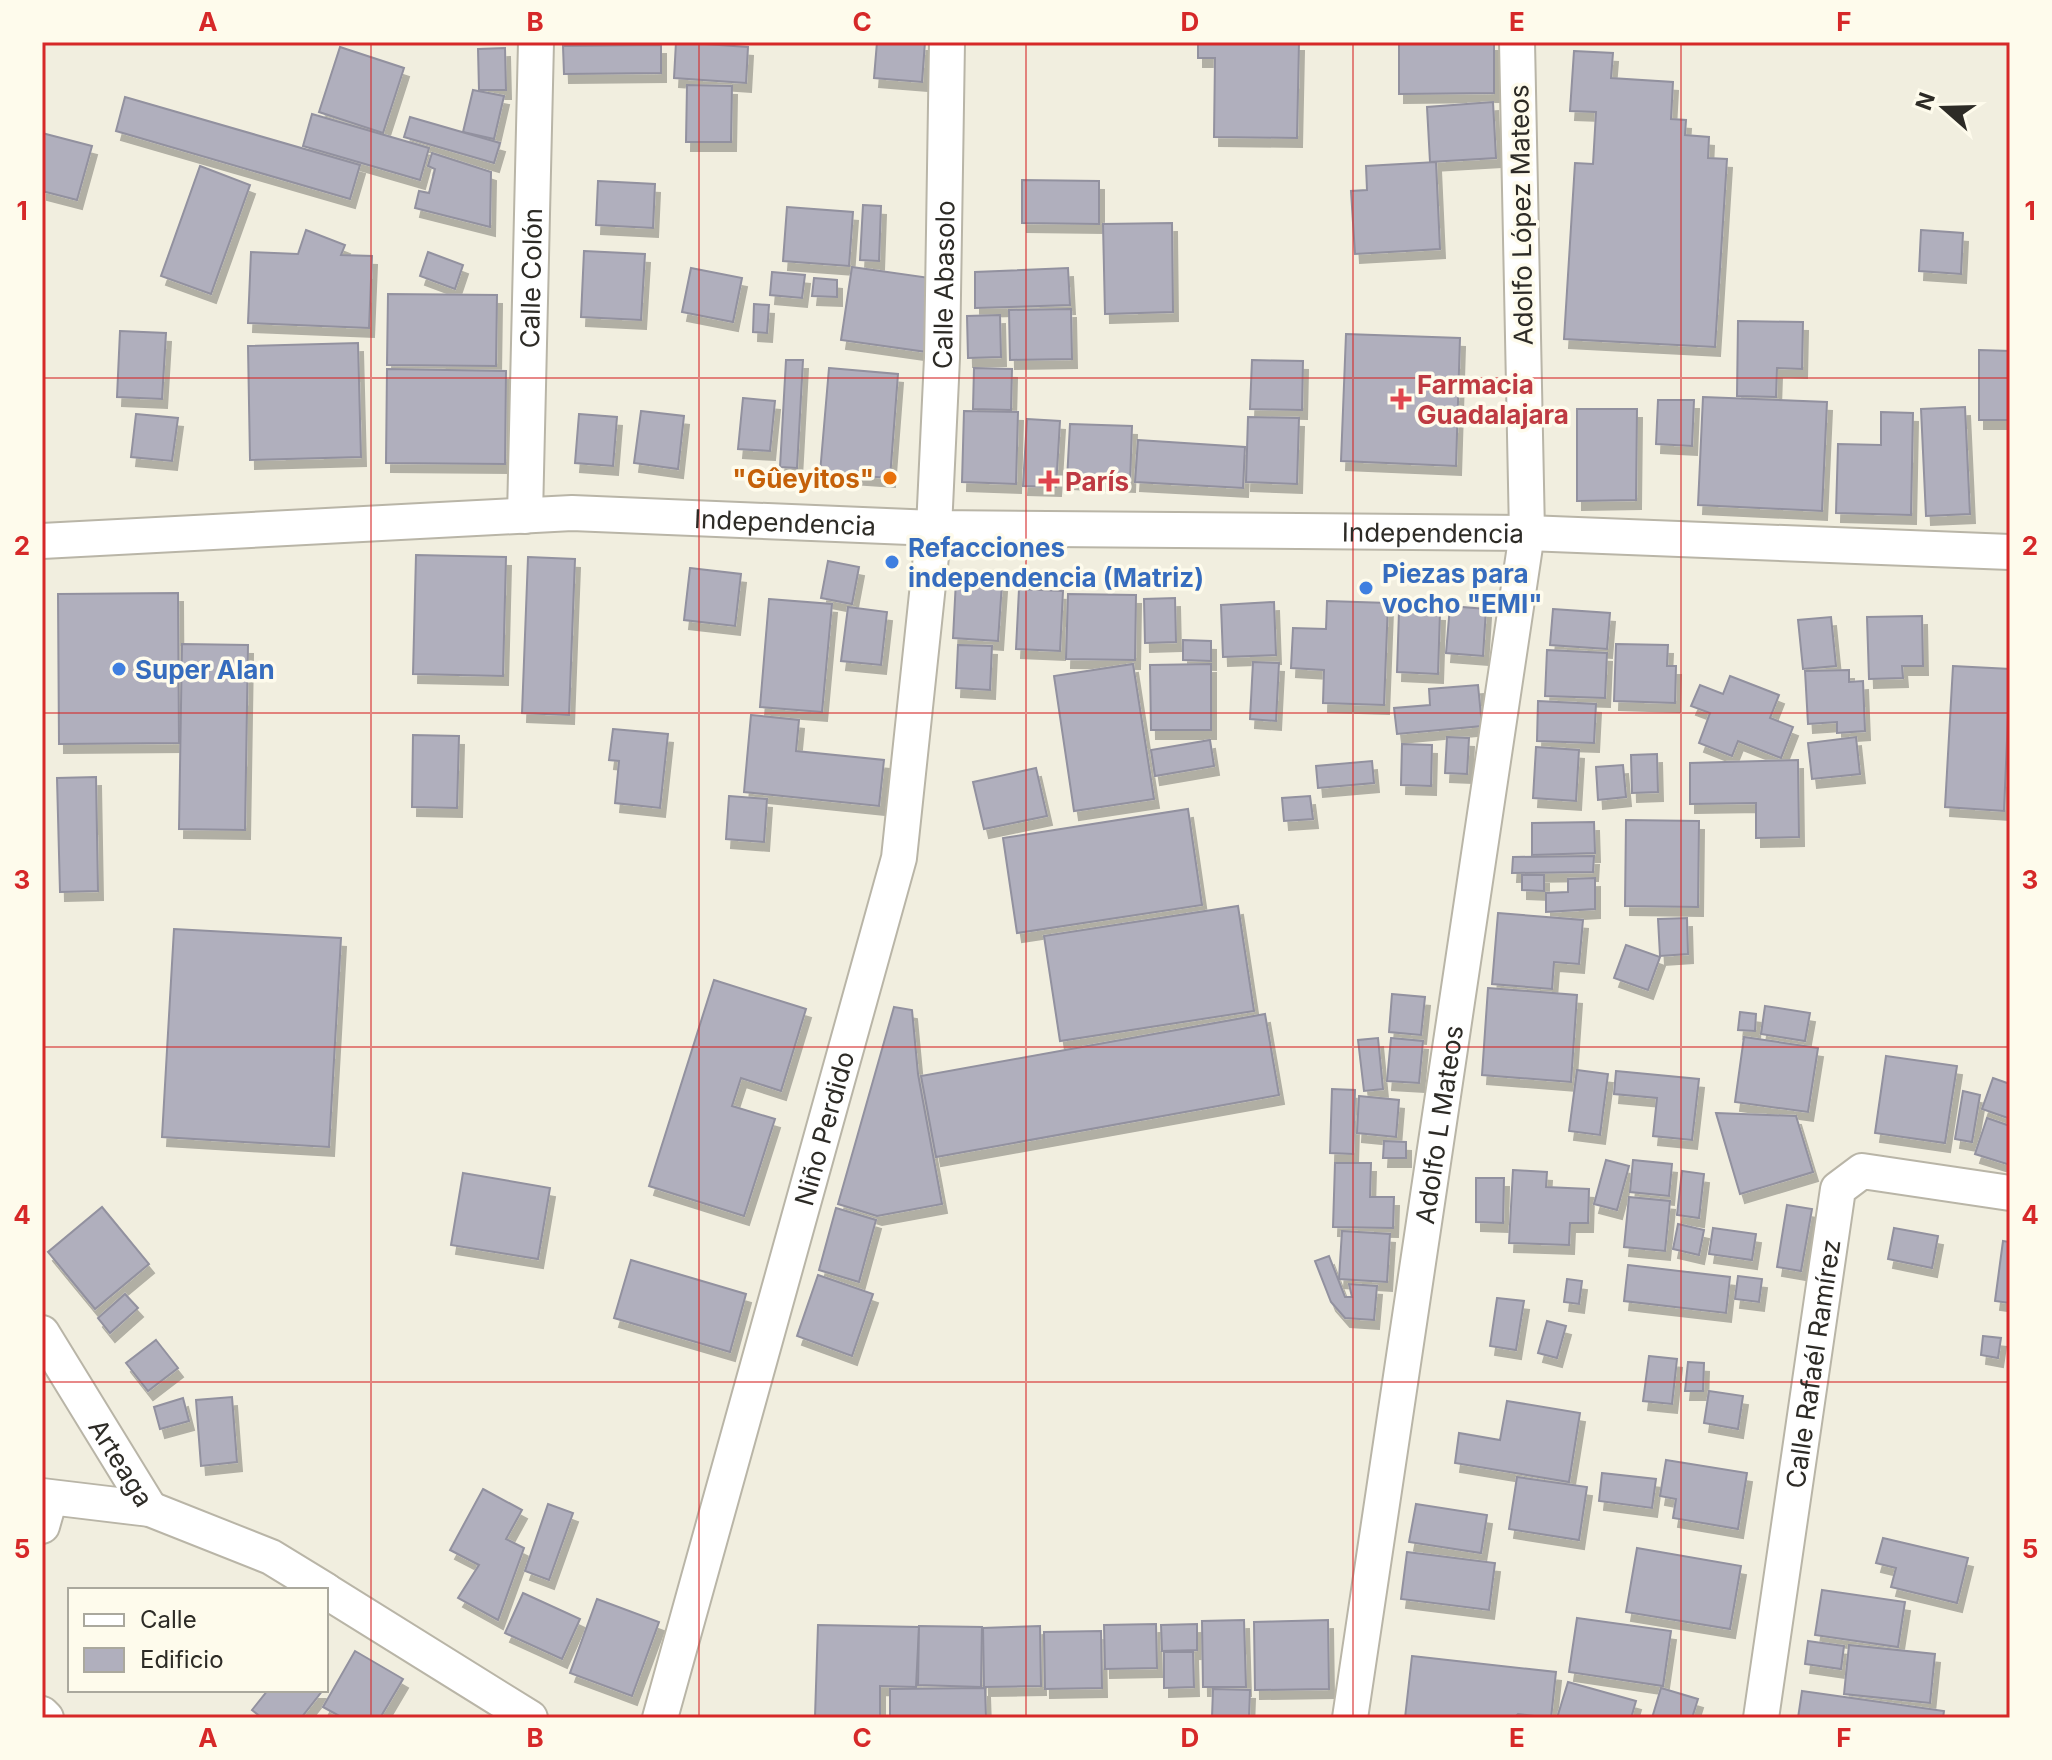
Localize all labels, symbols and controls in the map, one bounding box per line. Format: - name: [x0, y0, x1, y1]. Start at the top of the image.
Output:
- text: A: [198, 6, 218, 37]
- text: B: [526, 6, 544, 37]
- text: C: [852, 6, 872, 37]
- text: D: [1181, 6, 1199, 37]
- text: E: [1509, 6, 1525, 37]
- text: F: [1836, 6, 1852, 37]
- north arrow: [1904, 68, 1984, 148]
- street label: Adolfo López Mateos: [1503, 84, 1539, 346]
- text: N: [1910, 89, 1940, 113]
- text: 1: [16, 195, 28, 226]
- text: 1: [2024, 195, 2036, 226]
- street label: Calle Abasolo: [926, 200, 960, 370]
- street label: Calle Colón: [513, 207, 548, 349]
- place label: Farmacia Guadalajara: [1417, 369, 1569, 430]
- marker: Farmacia Guadalajara: [1392, 390, 1410, 408]
- place label: "Gûeyitos": [732, 463, 874, 494]
- place label: París: [1065, 466, 1129, 497]
- marker: "Gûeyitos": [881, 469, 899, 487]
- marker: París: [1040, 472, 1058, 490]
- street label: Independencia: [693, 503, 877, 541]
- street label: Independencia: [1342, 516, 1524, 548]
- text: 2: [14, 530, 30, 561]
- text: 2: [2022, 530, 2038, 561]
- place label: Refacciones independencia (Matriz): [908, 532, 1204, 593]
- marker: Refacciones independencia (Matriz): [883, 553, 901, 571]
- place label: Piezas para vocho "EMI": [1382, 558, 1543, 619]
- marker: Piezas para vocho "EMI": [1357, 579, 1375, 597]
- place label: Super Alan: [135, 654, 275, 685]
- marker: Super Alan: [110, 660, 128, 678]
- text: 3: [14, 864, 30, 895]
- text: 3: [2022, 864, 2038, 895]
- street label: Adolfo L Mateos: [1409, 1023, 1469, 1226]
- street label: Niño Perdido: [788, 1048, 860, 1209]
- text: 4: [13, 1199, 31, 1230]
- text: 4: [2021, 1199, 2039, 1230]
- street label: Calle Rafaél Ramírez: [1779, 1237, 1846, 1490]
- street label: Arteaga: [83, 1413, 160, 1512]
- text: 5: [14, 1533, 30, 1564]
- text: 5: [2022, 1533, 2038, 1564]
- legend: [68, 1588, 328, 1692]
- text: Calle: [140, 1605, 197, 1634]
- text: Edificio: [140, 1645, 224, 1674]
- text: A: [198, 1722, 218, 1753]
- text: B: [526, 1722, 544, 1753]
- text: C: [852, 1722, 872, 1753]
- text: D: [1181, 1722, 1199, 1753]
- text: E: [1509, 1722, 1525, 1753]
- text: F: [1836, 1722, 1852, 1753]

